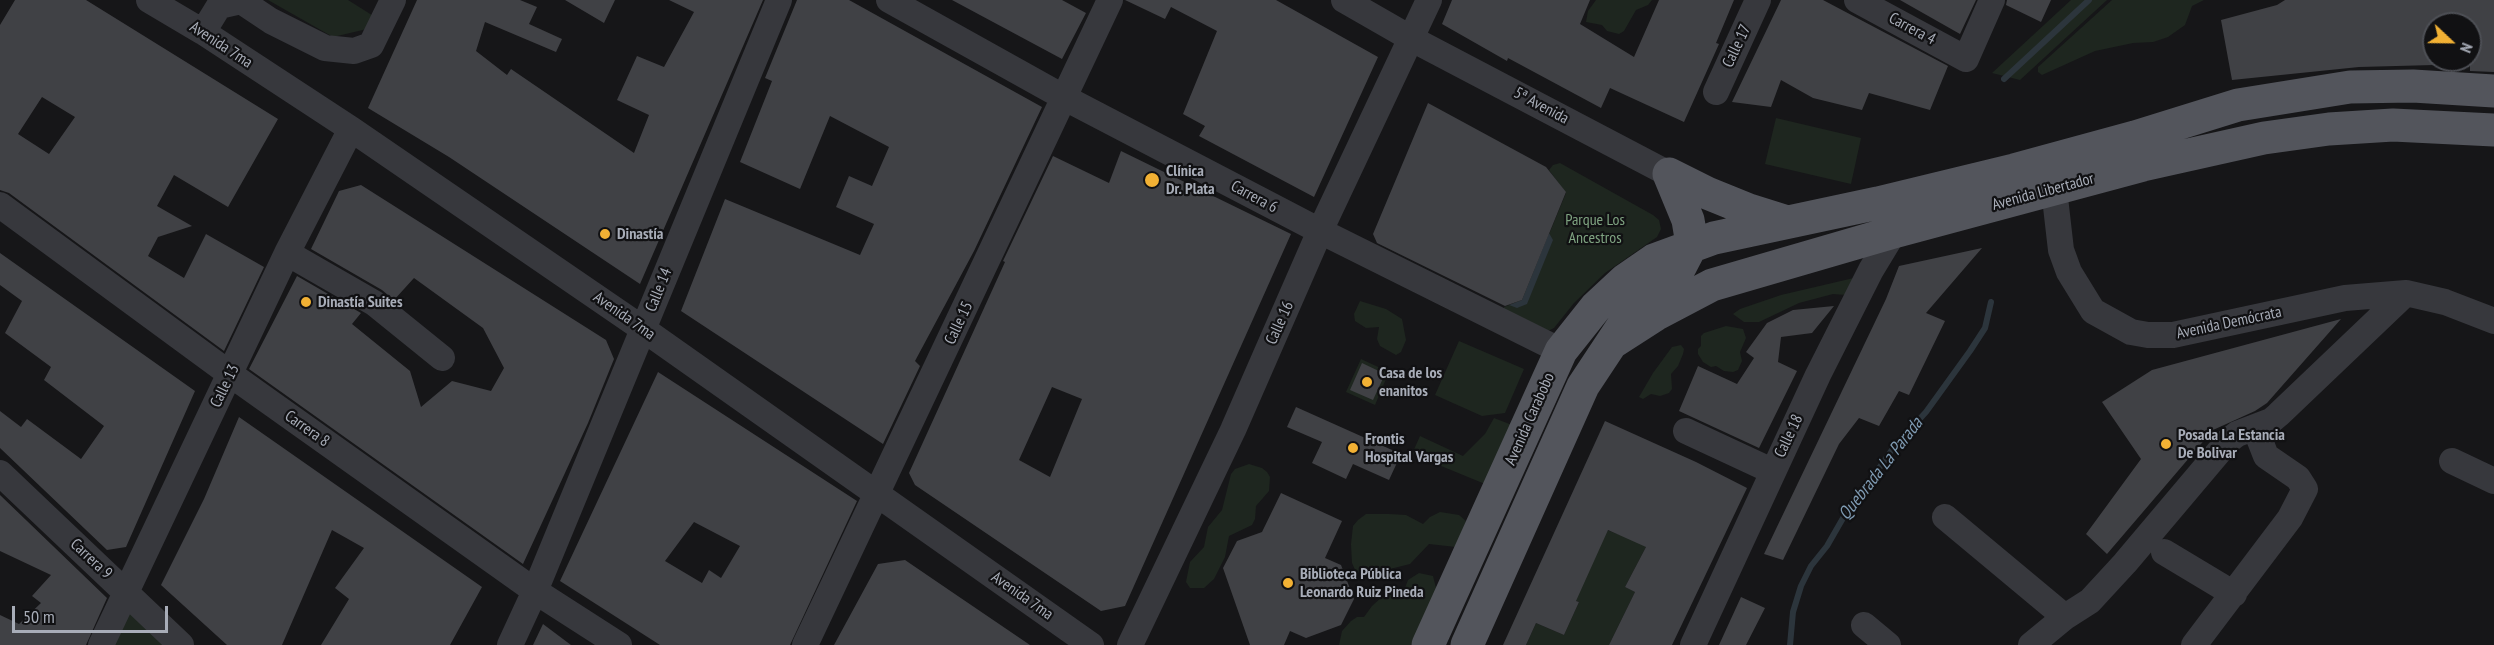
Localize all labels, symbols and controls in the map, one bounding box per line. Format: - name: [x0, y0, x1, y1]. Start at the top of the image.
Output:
- street label: Carrera 4: [1885, 9, 1939, 49]
- north arrow: [2422, 12, 2482, 72]
- street label: Avenida 7ma: [186, 18, 256, 72]
- street label: Calle 17: [1719, 21, 1755, 71]
- text: N: [2456, 40, 2478, 56]
- street label: 5ª Avenida: [1510, 84, 1572, 128]
- place label: Clínica Dr. Plata: [1166, 161, 1215, 199]
- street label: Avenida Libertador: [1990, 169, 2096, 215]
- marker: Clínica Dr. Plata: [1143, 171, 1161, 189]
- street label: Carrera 6: [1227, 177, 1281, 217]
- park label: Parque Los Ancestros: [1565, 210, 1625, 248]
- place label: Dinastía: [617, 224, 663, 244]
- marker: Dinastía: [598, 227, 612, 241]
- street label: Calle 14: [642, 265, 676, 315]
- street label: Avenida 7ma: [589, 288, 659, 344]
- place label: Dinastía Suites: [318, 292, 403, 312]
- marker: Dinastía Suites: [299, 295, 313, 309]
- street label: Calle 15: [941, 298, 977, 348]
- street label: Calle 16: [1262, 298, 1298, 348]
- street label: Avenida Demócrata: [2175, 303, 2283, 343]
- street label: Calle 13: [206, 361, 244, 411]
- place label: Casa de los enanitos: [1379, 363, 1442, 401]
- street label: Avenida Carabobo: [1501, 370, 1559, 468]
- marker: Casa de los enanitos: [1360, 375, 1374, 389]
- street label: Carrera 8: [281, 407, 333, 451]
- street label: Calle 18: [1771, 411, 1807, 461]
- water label: Quebrada La Parada: [1834, 413, 1928, 525]
- place label: Posada La Estancia De Bolivar: [2178, 425, 2285, 463]
- place label: Frontis Hospital Vargas: [1365, 429, 1453, 467]
- marker: Posada La Estancia De Bolivar: [2159, 437, 2173, 451]
- marker: Frontis Hospital Vargas: [1346, 441, 1360, 455]
- street label: Carrera 9: [66, 535, 116, 583]
- place label: Biblioteca Pública Leonardo Ruiz Pineda: [1300, 564, 1423, 602]
- street label: Avenida 7ma: [987, 568, 1057, 624]
- marker: Biblioteca Pública Leonardo Ruiz Pineda: [1281, 576, 1295, 590]
- scale bar: [15, 594, 171, 632]
- text: 50 m: [23, 605, 55, 628]

